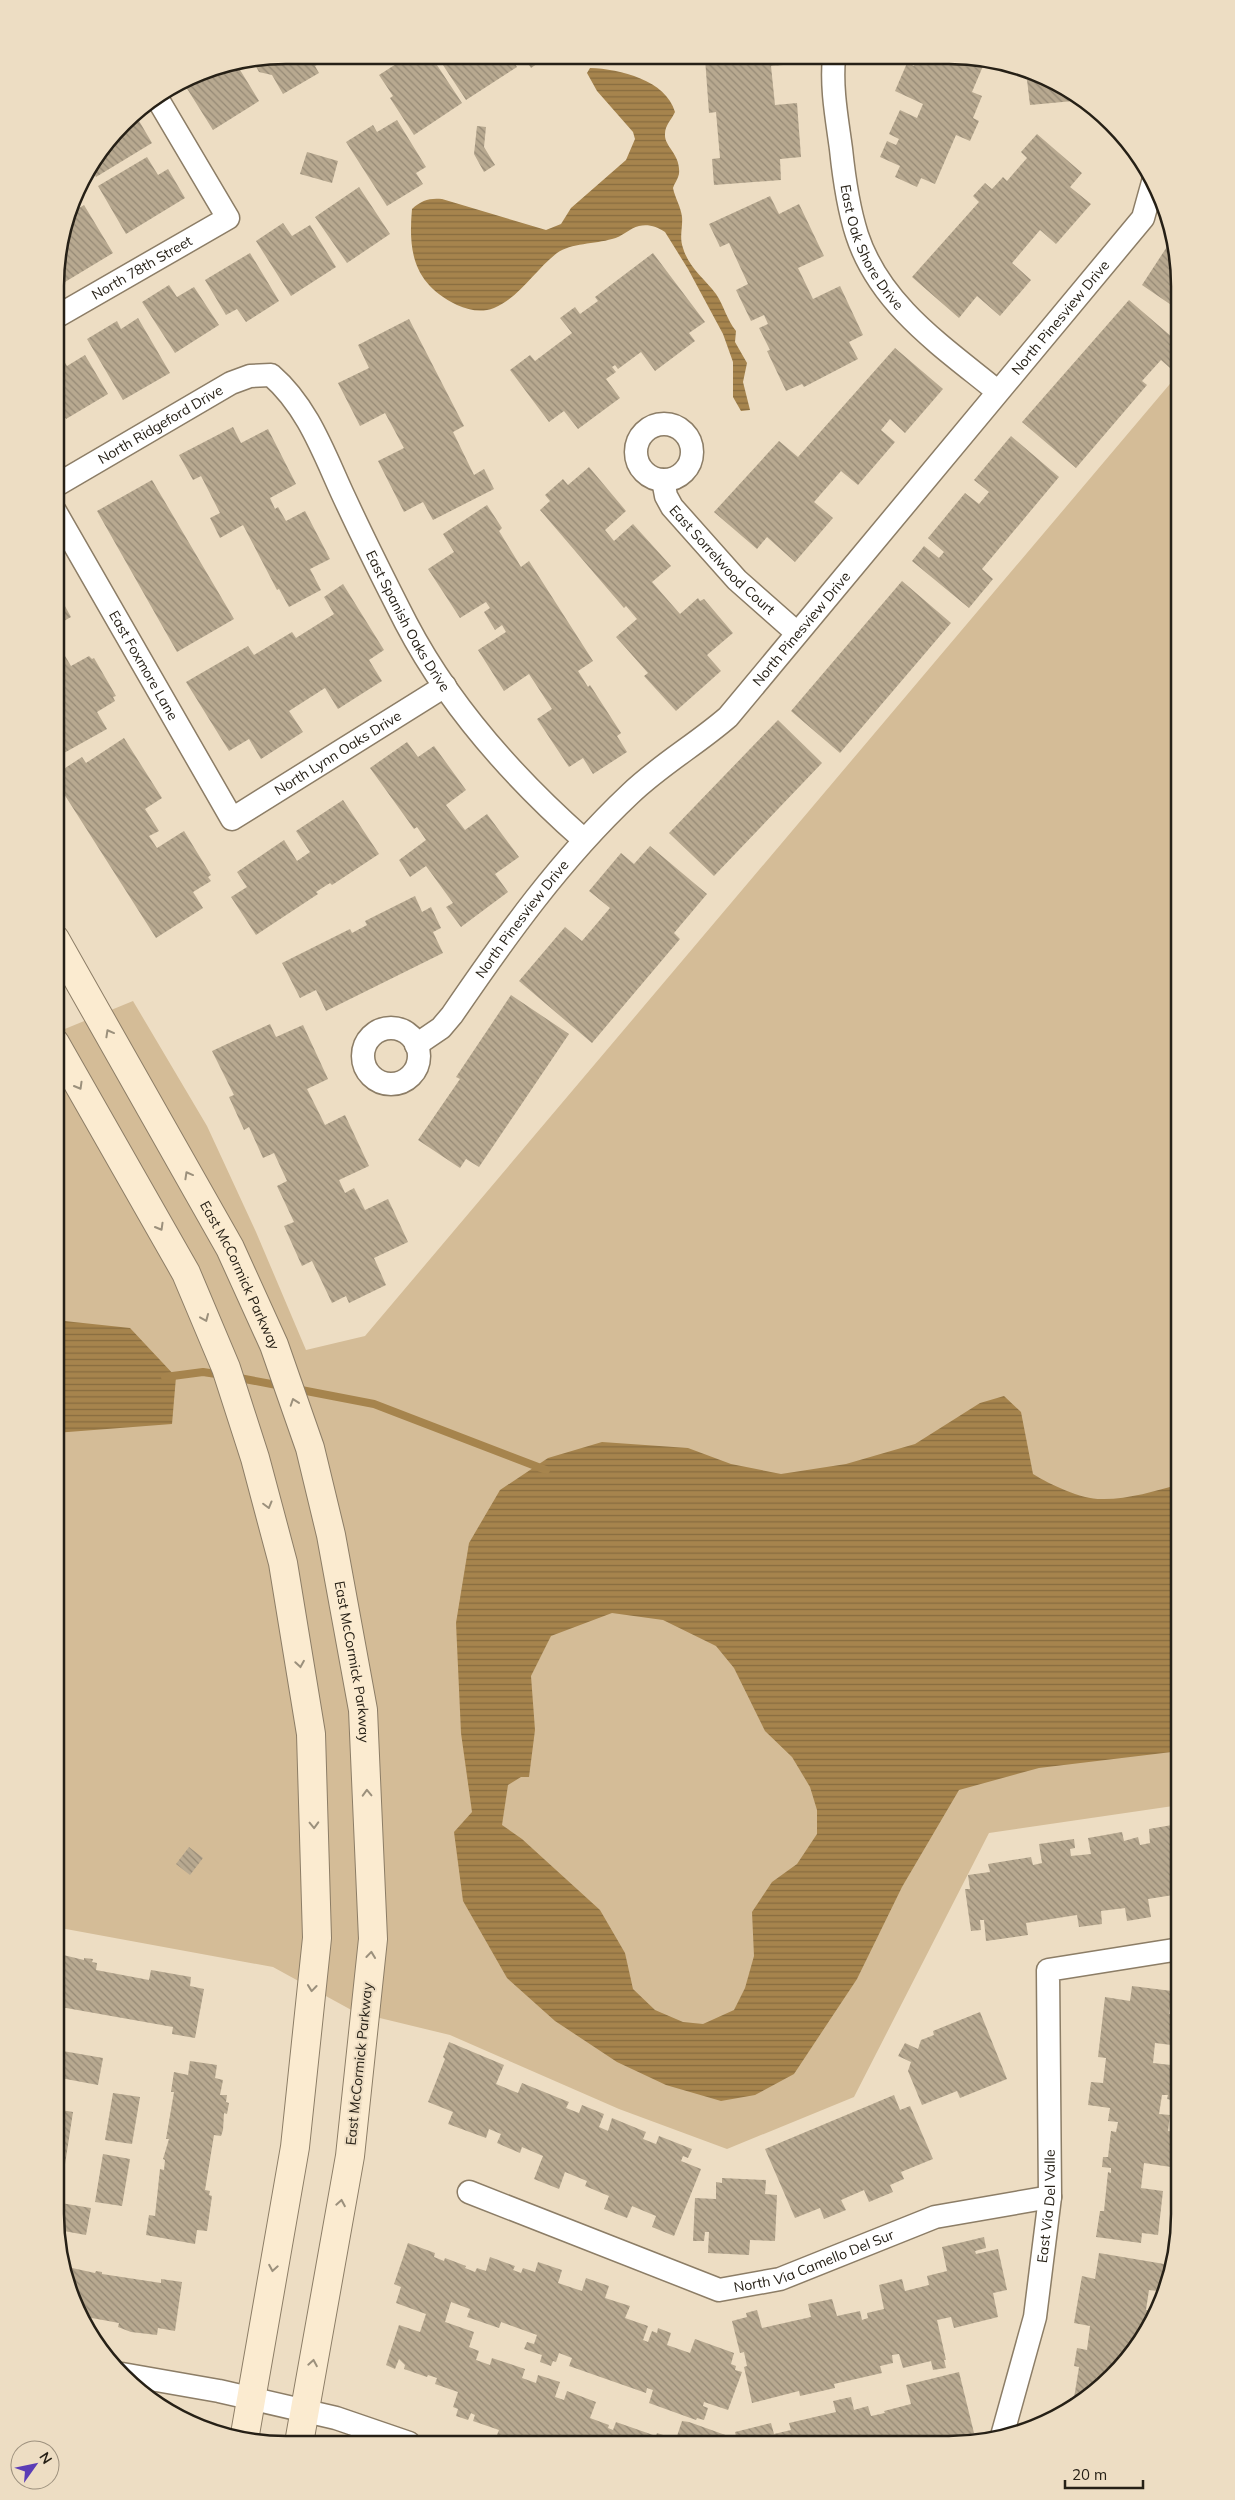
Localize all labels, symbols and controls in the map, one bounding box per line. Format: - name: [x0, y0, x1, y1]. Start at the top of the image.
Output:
- street label: East Oak Shore Drive: [837, 183, 908, 314]
- street label: North 78th Street: [88, 232, 195, 304]
- street label: North Pinesview Drive: [1007, 256, 1113, 378]
- street label: North Ridgeford Drive: [95, 381, 226, 468]
- street label: East Sorrelwood Court: [666, 501, 779, 619]
- street label: East Spanish Oaks Drive: [362, 547, 454, 695]
- street label: North Pinesview Drive: [748, 568, 854, 690]
- street label: East Foxmore Lane: [105, 607, 182, 723]
- street label: North Lynn Oaks Drive: [271, 707, 405, 799]
- street label: North Pinesview Drive: [471, 856, 573, 982]
- one-way arrow: [105, 1030, 115, 1039]
- one-way arrow: [73, 1080, 83, 1089]
- one-way arrow: [185, 1171, 195, 1180]
- street label: East McCormick Parkway: [196, 1198, 284, 1352]
- one-way arrow: [153, 1222, 163, 1231]
- one-way arrow: [199, 1313, 209, 1322]
- one-way arrow: [290, 1398, 300, 1407]
- one-way arrow: [262, 1500, 272, 1508]
- street label: East McCormick Parkway: [331, 1580, 373, 1744]
- one-way arrow: [294, 1659, 304, 1668]
- one-way arrow: [361, 1789, 372, 1797]
- one-way arrow: [308, 1822, 319, 1830]
- one-way arrow: [365, 1951, 376, 1959]
- street label: East McCormick Parkway: [342, 1981, 377, 2146]
- one-way arrow: [307, 1984, 318, 1992]
- street label: East Via Del Valle: [1033, 2149, 1059, 2264]
- one-way arrow: [336, 2199, 346, 2208]
- street label: North Via Camello Del Sur: [732, 2225, 897, 2296]
- one-way arrow: [268, 2263, 278, 2272]
- one-way arrow: [308, 2359, 318, 2368]
- north arrow: [10, 2440, 60, 2490]
- text: N: [35, 2449, 56, 2467]
- scale bar: [1065, 2458, 1142, 2490]
- text: 20 m: [1072, 2465, 1107, 2484]

